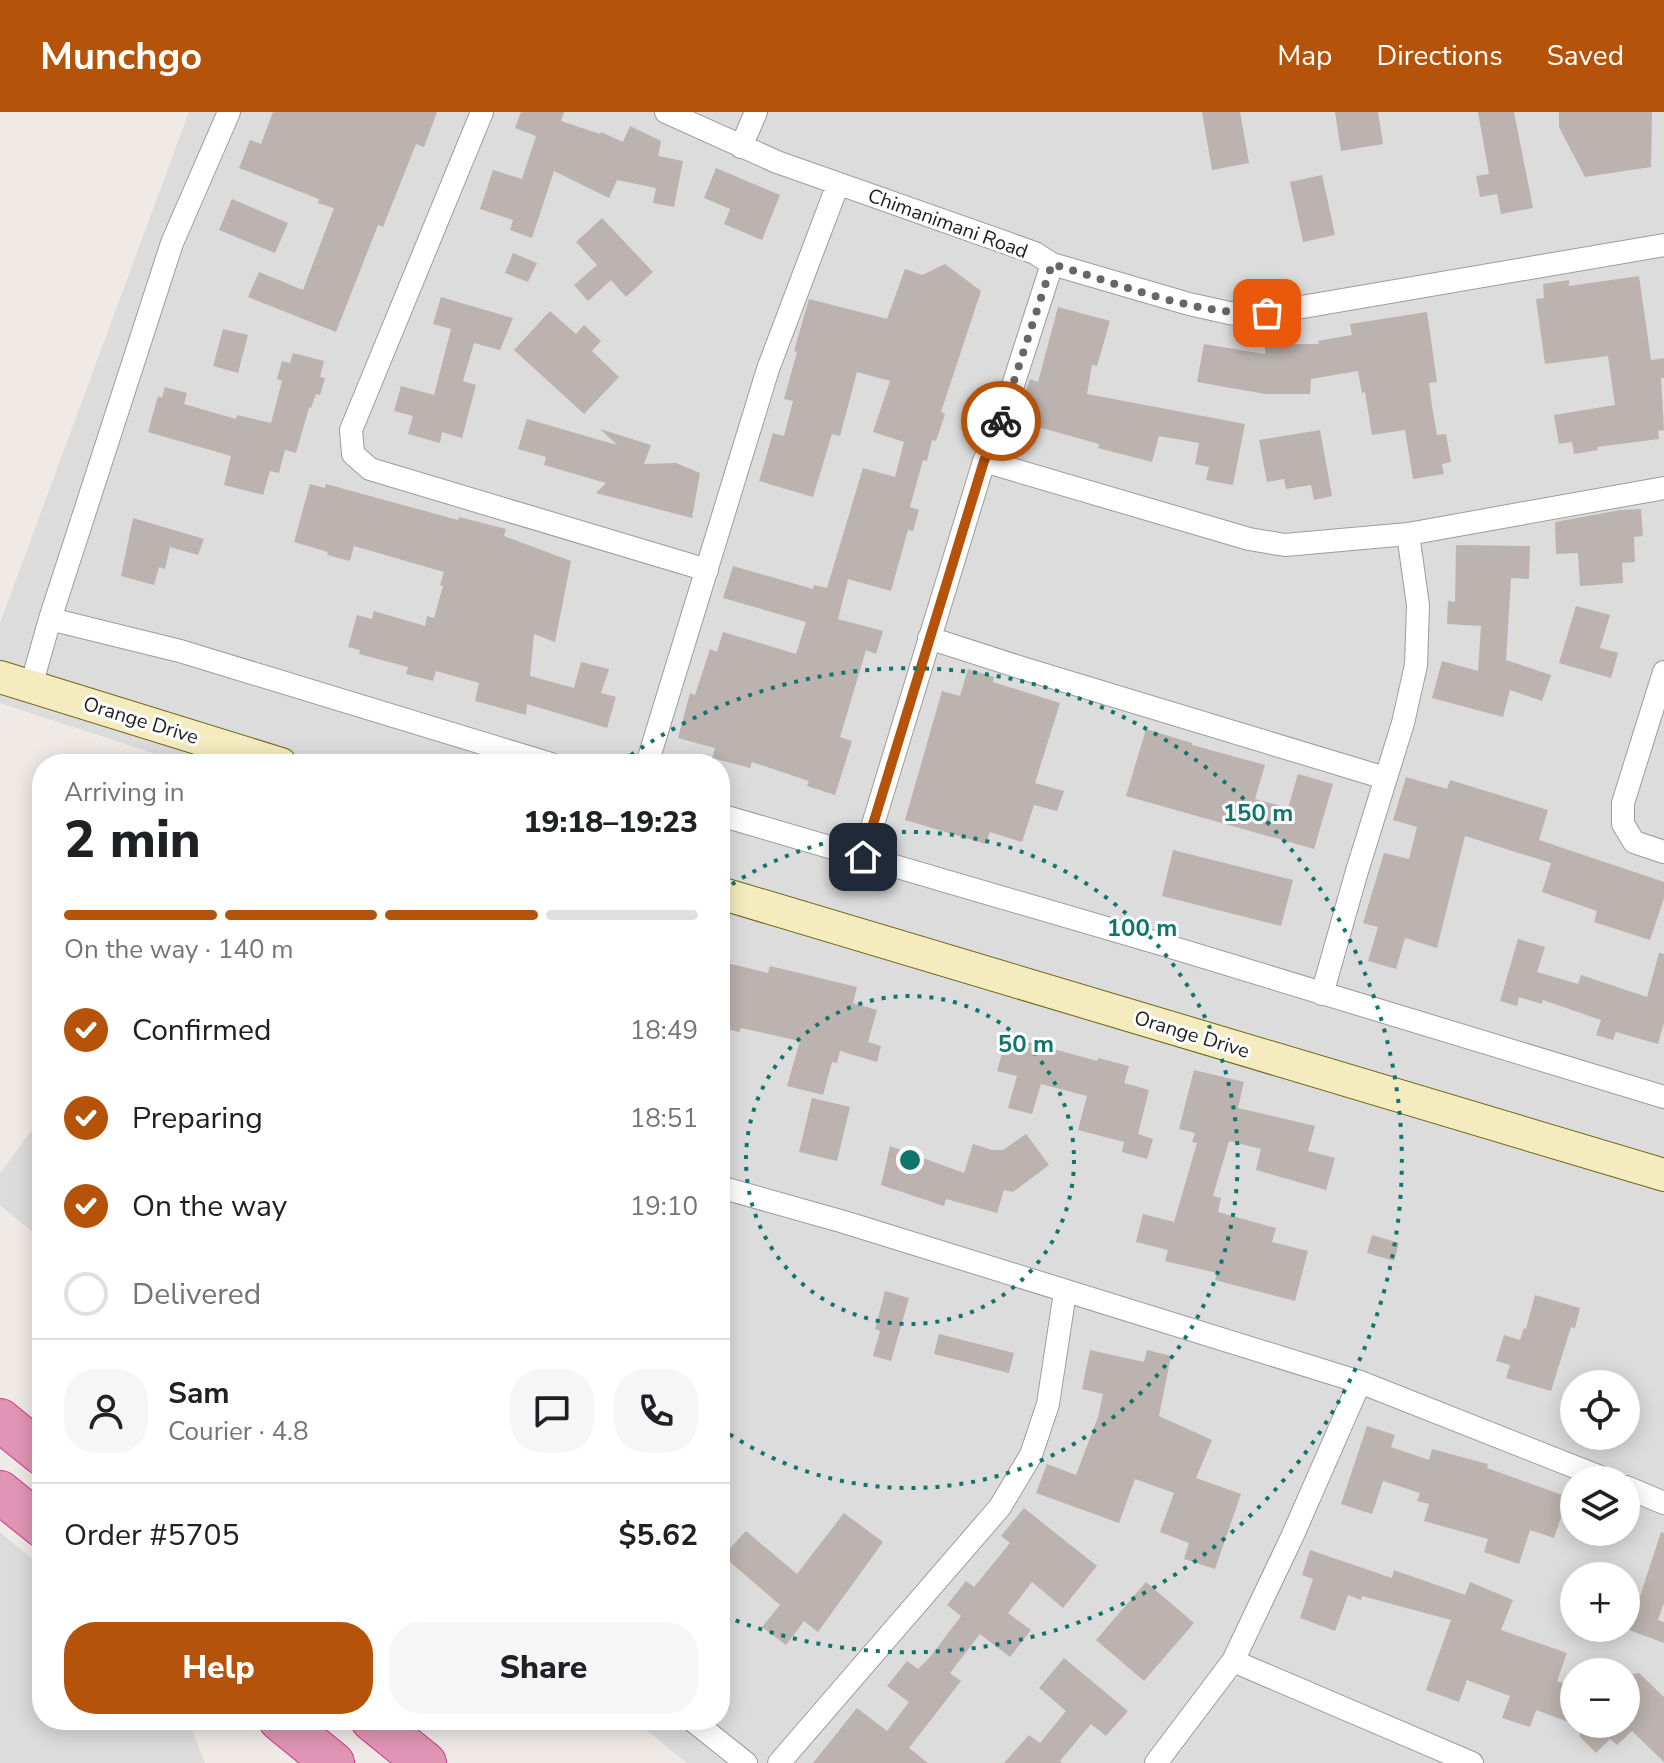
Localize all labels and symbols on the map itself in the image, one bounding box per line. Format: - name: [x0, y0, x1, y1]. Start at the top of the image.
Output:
- street label: Chimanimani Road: [864, 182, 1032, 265]
- pin: [1233, 279, 1301, 347]
- courier: [961, 381, 1041, 461]
- street label: Orange Drive: [80, 690, 202, 751]
- text: 150 m: [1223, 797, 1293, 829]
- pin: [829, 823, 897, 891]
- text: 100 m: [1107, 912, 1177, 944]
- street label: Orange Drive: [1131, 1004, 1253, 1065]
- text: 50 m: [998, 1028, 1054, 1060]
- centre of rings: [896, 1146, 924, 1174]

